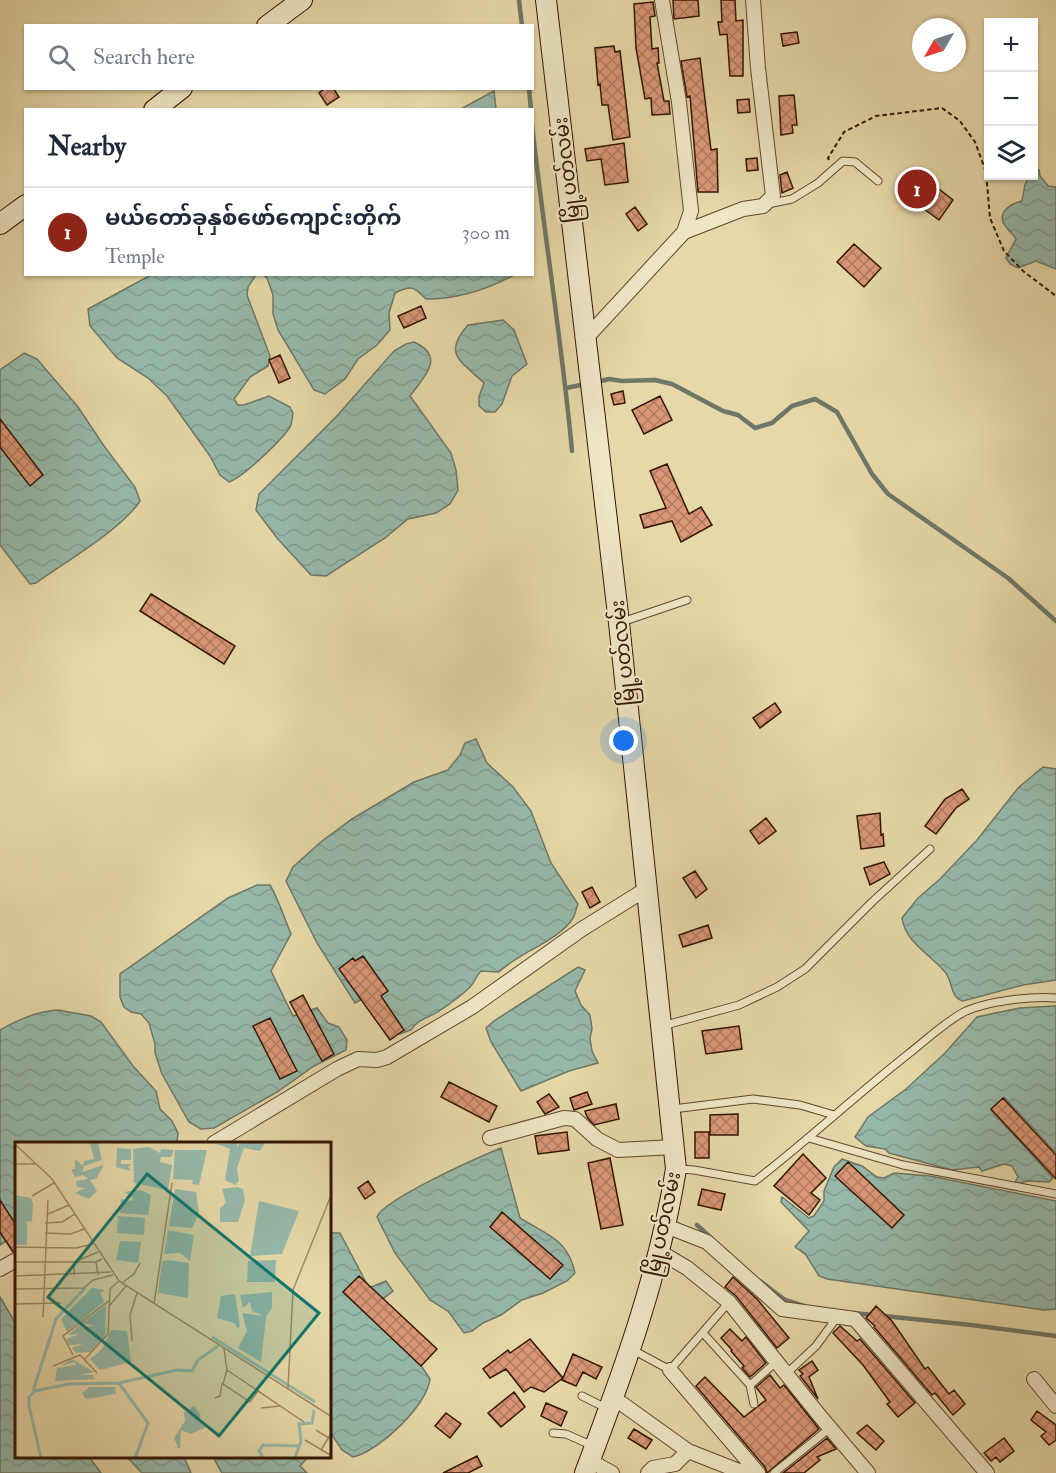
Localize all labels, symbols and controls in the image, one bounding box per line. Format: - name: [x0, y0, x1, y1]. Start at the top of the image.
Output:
- north arrow: [912, 18, 966, 72]
- map controls: [984, 18, 1038, 180]
- button: +: [984, 18, 1038, 72]
- search box: [24, 24, 534, 90]
- icon: search: [45, 41, 78, 74]
- text: Search here: [93, 43, 195, 71]
- button: −: [984, 72, 1038, 126]
- street label: မြို့ပတ်လမ်း: [546, 115, 589, 225]
- button: layers: [984, 126, 1038, 180]
- text: Nearby: [48, 131, 126, 163]
- pin: 1: [898, 166, 936, 212]
- text: မယ်တော်ခုနှစ်ဖော်ကျောင်းတိုက်: [105, 204, 401, 232]
- text: 1: [64, 220, 71, 245]
- text: 300 m: [462, 220, 510, 245]
- text: Temple: [105, 244, 165, 269]
- street label: မြို့ပတ်လမ်း: [603, 598, 644, 707]
- your location: [609, 726, 638, 755]
- inset map: [15, 1142, 332, 1458]
- street label: မြို့ပတ်လမ်း: [638, 1169, 689, 1279]

